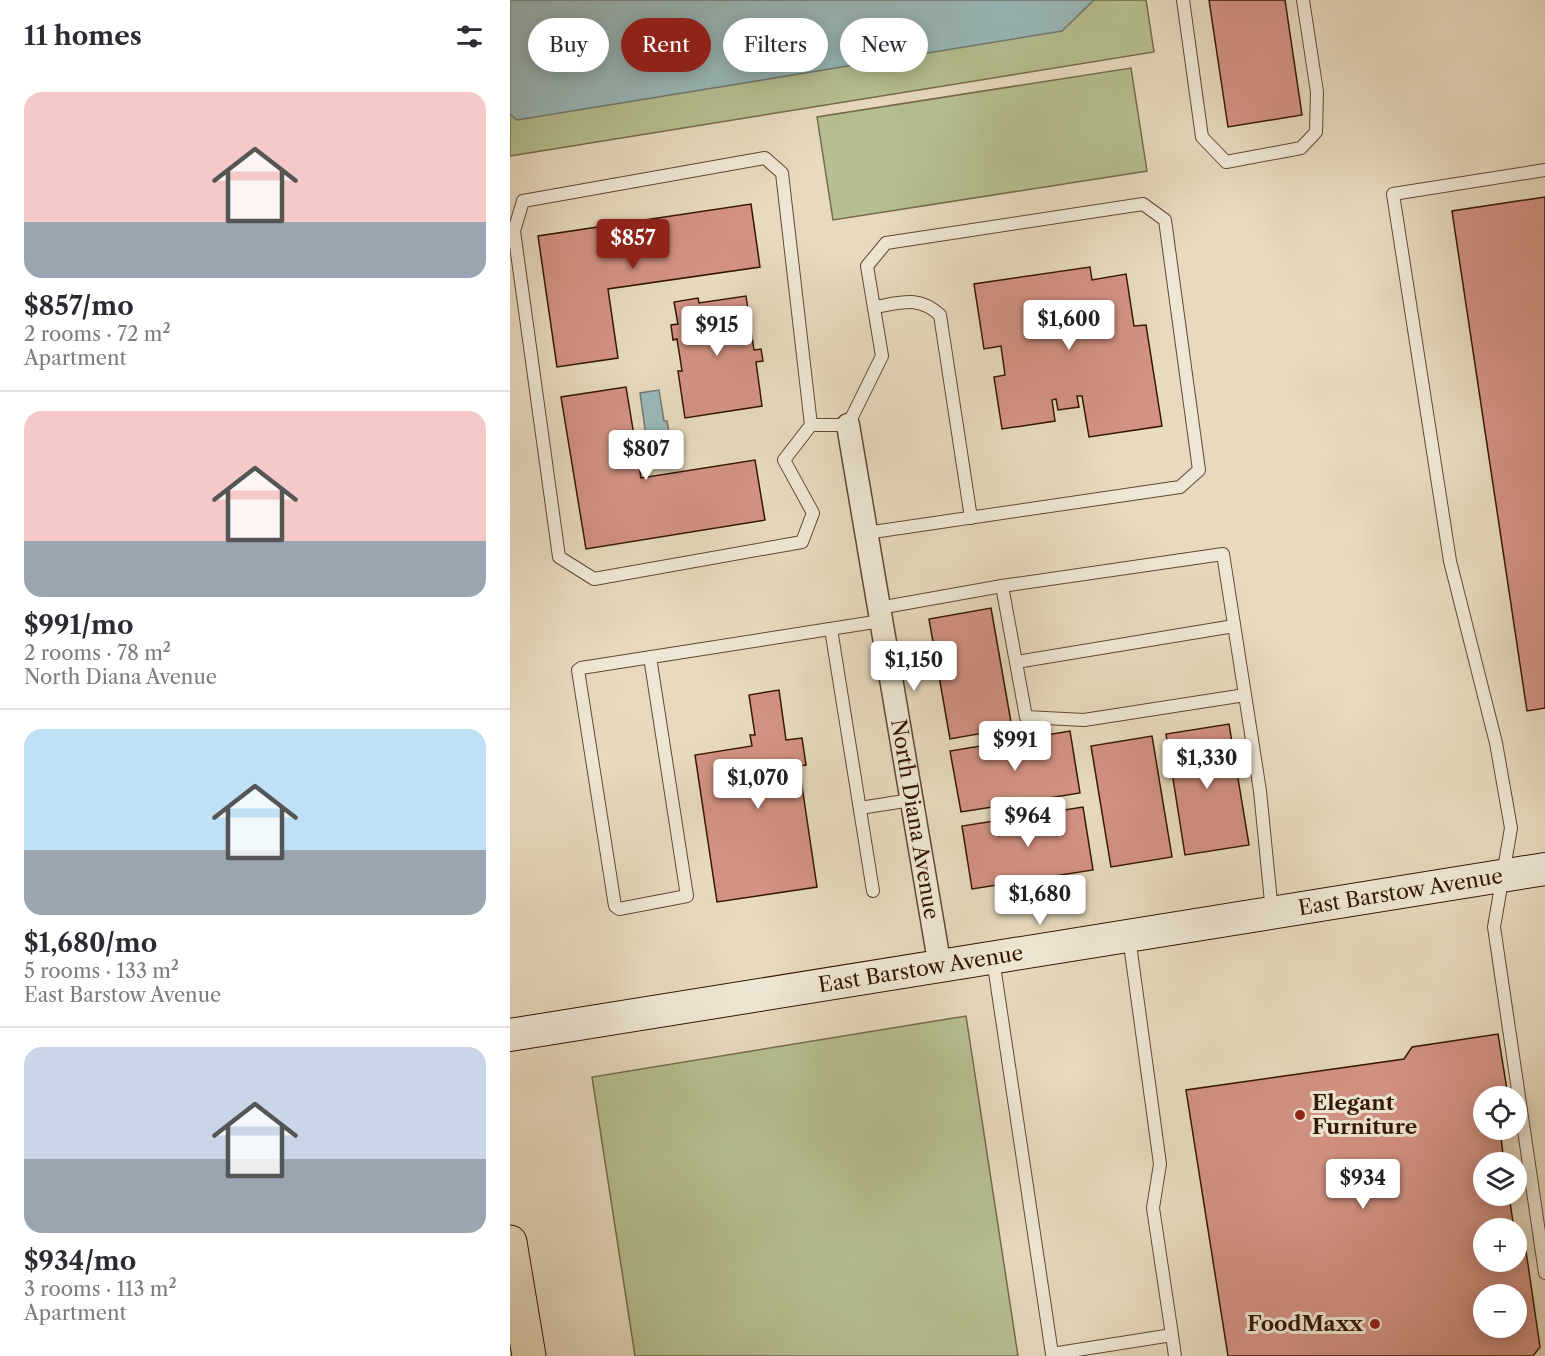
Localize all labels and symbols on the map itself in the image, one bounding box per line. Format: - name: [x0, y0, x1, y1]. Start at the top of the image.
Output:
- pin: $857: [597, 219, 669, 270]
- pin: $1,600: [1020, 300, 1118, 351]
- pin: $915: [681, 306, 753, 357]
- pin: $807: [610, 430, 682, 481]
- pin: $1,150: [865, 641, 963, 692]
- street label: North Diana Avenue: [886, 717, 945, 921]
- pin: $991: [979, 721, 1051, 772]
- pin: $1,330: [1158, 739, 1256, 790]
- pin: $1,070: [709, 759, 807, 810]
- pin: $964: [992, 797, 1064, 848]
- street label: East Barstow Avenue: [1296, 863, 1505, 920]
- pin: $1,680: [991, 875, 1089, 926]
- street label: East Barstow Avenue: [816, 940, 1025, 997]
- place label: Elegant Furniture: [1312, 1090, 1417, 1139]
- marker: Elegant Furniture: [1293, 1108, 1307, 1122]
- pin: $934: [1327, 1159, 1399, 1210]
- place label: FoodMaxx: [1247, 1311, 1363, 1336]
- marker: FoodMaxx: [1368, 1317, 1382, 1331]

